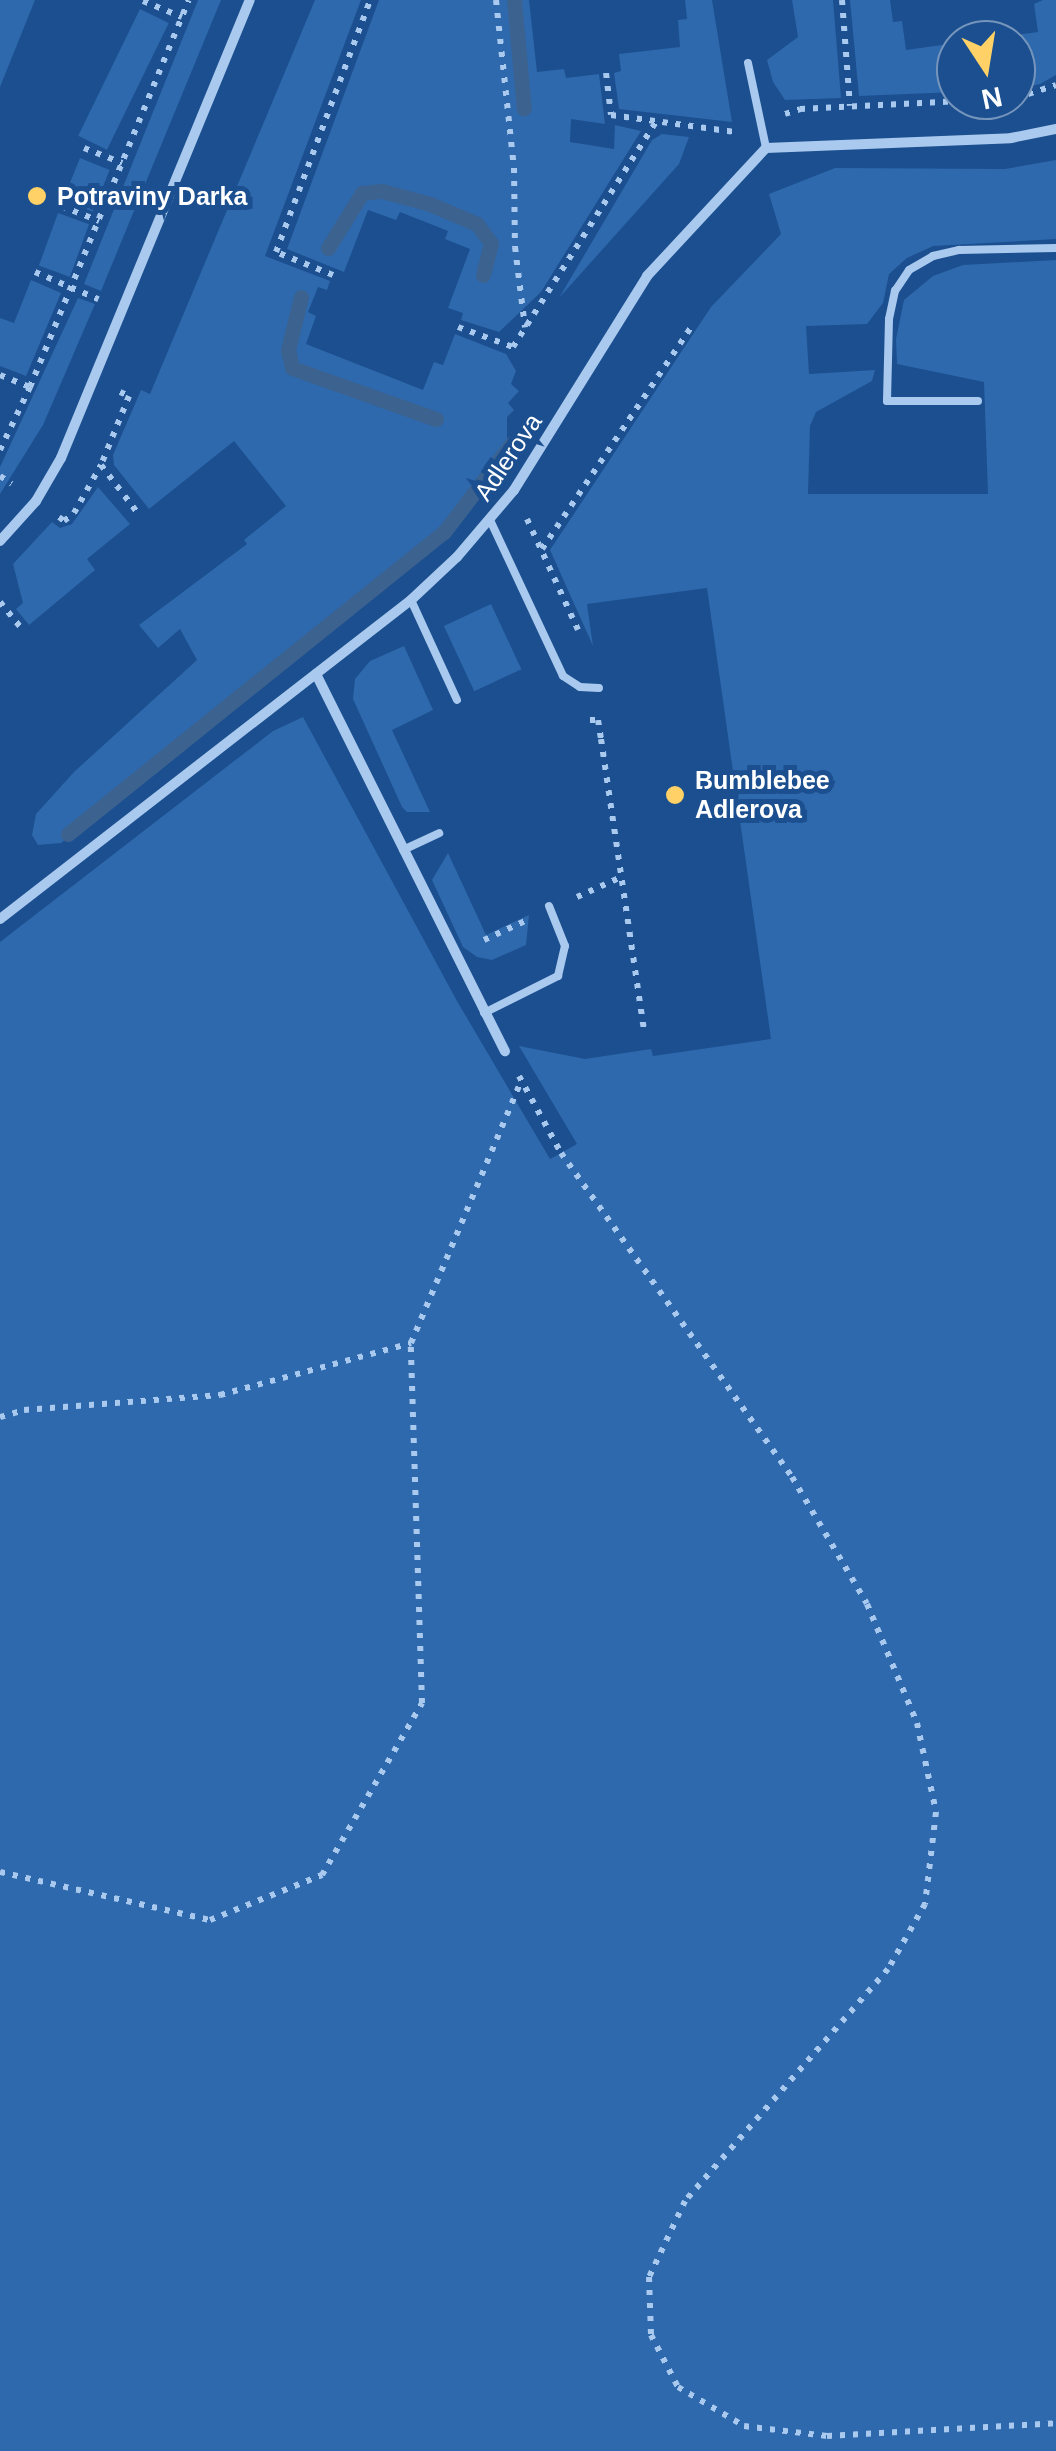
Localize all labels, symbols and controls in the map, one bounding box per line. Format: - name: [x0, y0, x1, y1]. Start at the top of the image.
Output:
- north arrow: [936, 20, 1036, 120]
- text: N: [979, 81, 1005, 115]
- place label: Potraviny Darka: [57, 181, 247, 211]
- marker: Potraviny Darka: [26, 185, 48, 207]
- street label: Adlerova: [468, 408, 548, 506]
- place label: Bumblebee Adlerova: [695, 766, 830, 825]
- marker: Bumblebee Adlerova: [664, 784, 686, 806]

